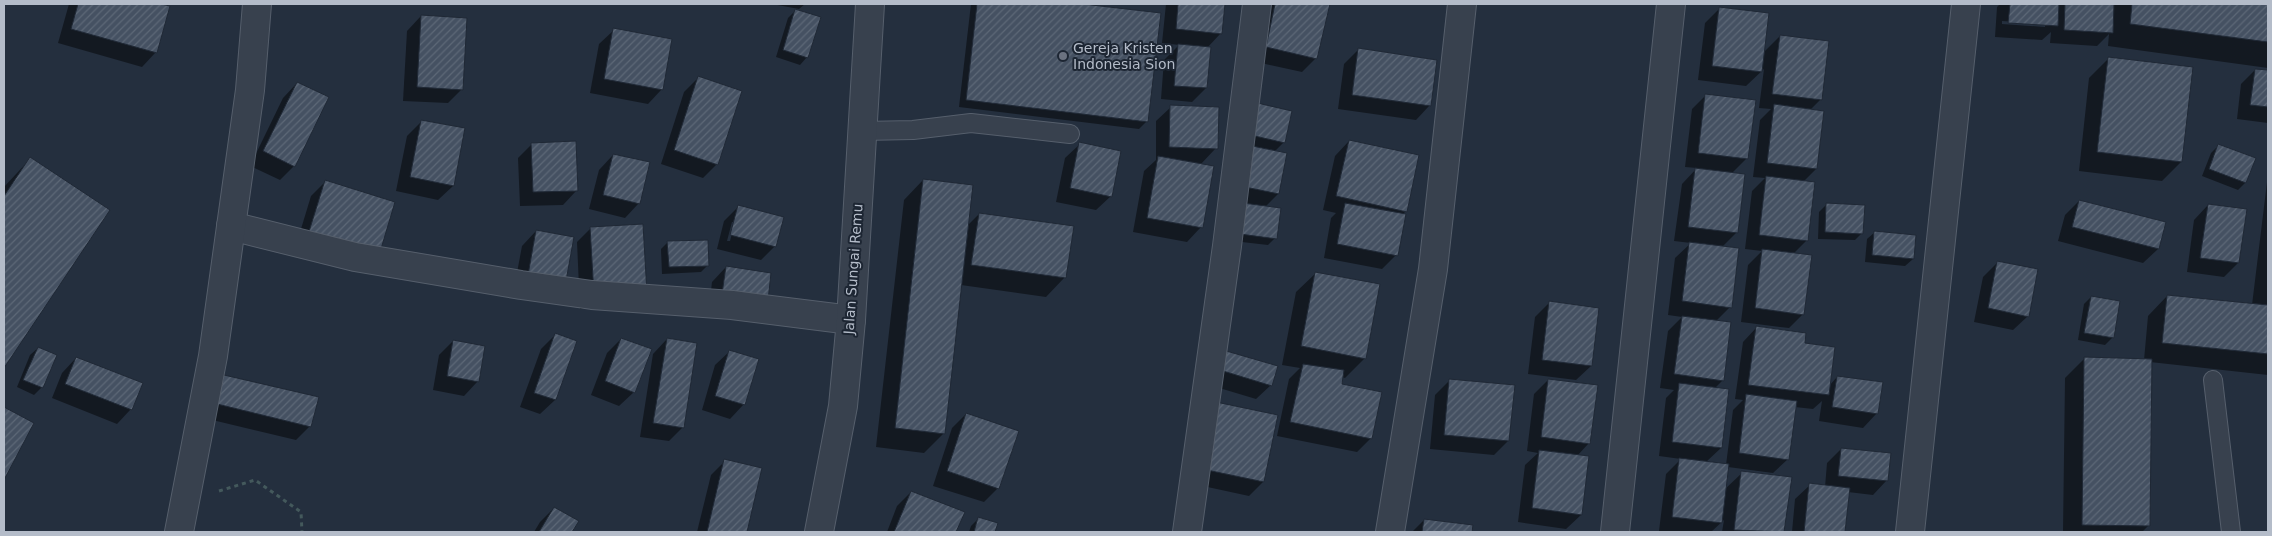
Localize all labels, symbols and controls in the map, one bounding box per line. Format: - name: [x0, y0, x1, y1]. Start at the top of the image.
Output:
- place label: Gereja Kristen Indonesia Sion: [1073, 40, 1175, 72]
- marker: Gereja Kristen Indonesia Sion: [1057, 50, 1069, 62]
- street label: Jalan Sungai Remu: [840, 203, 866, 336]

